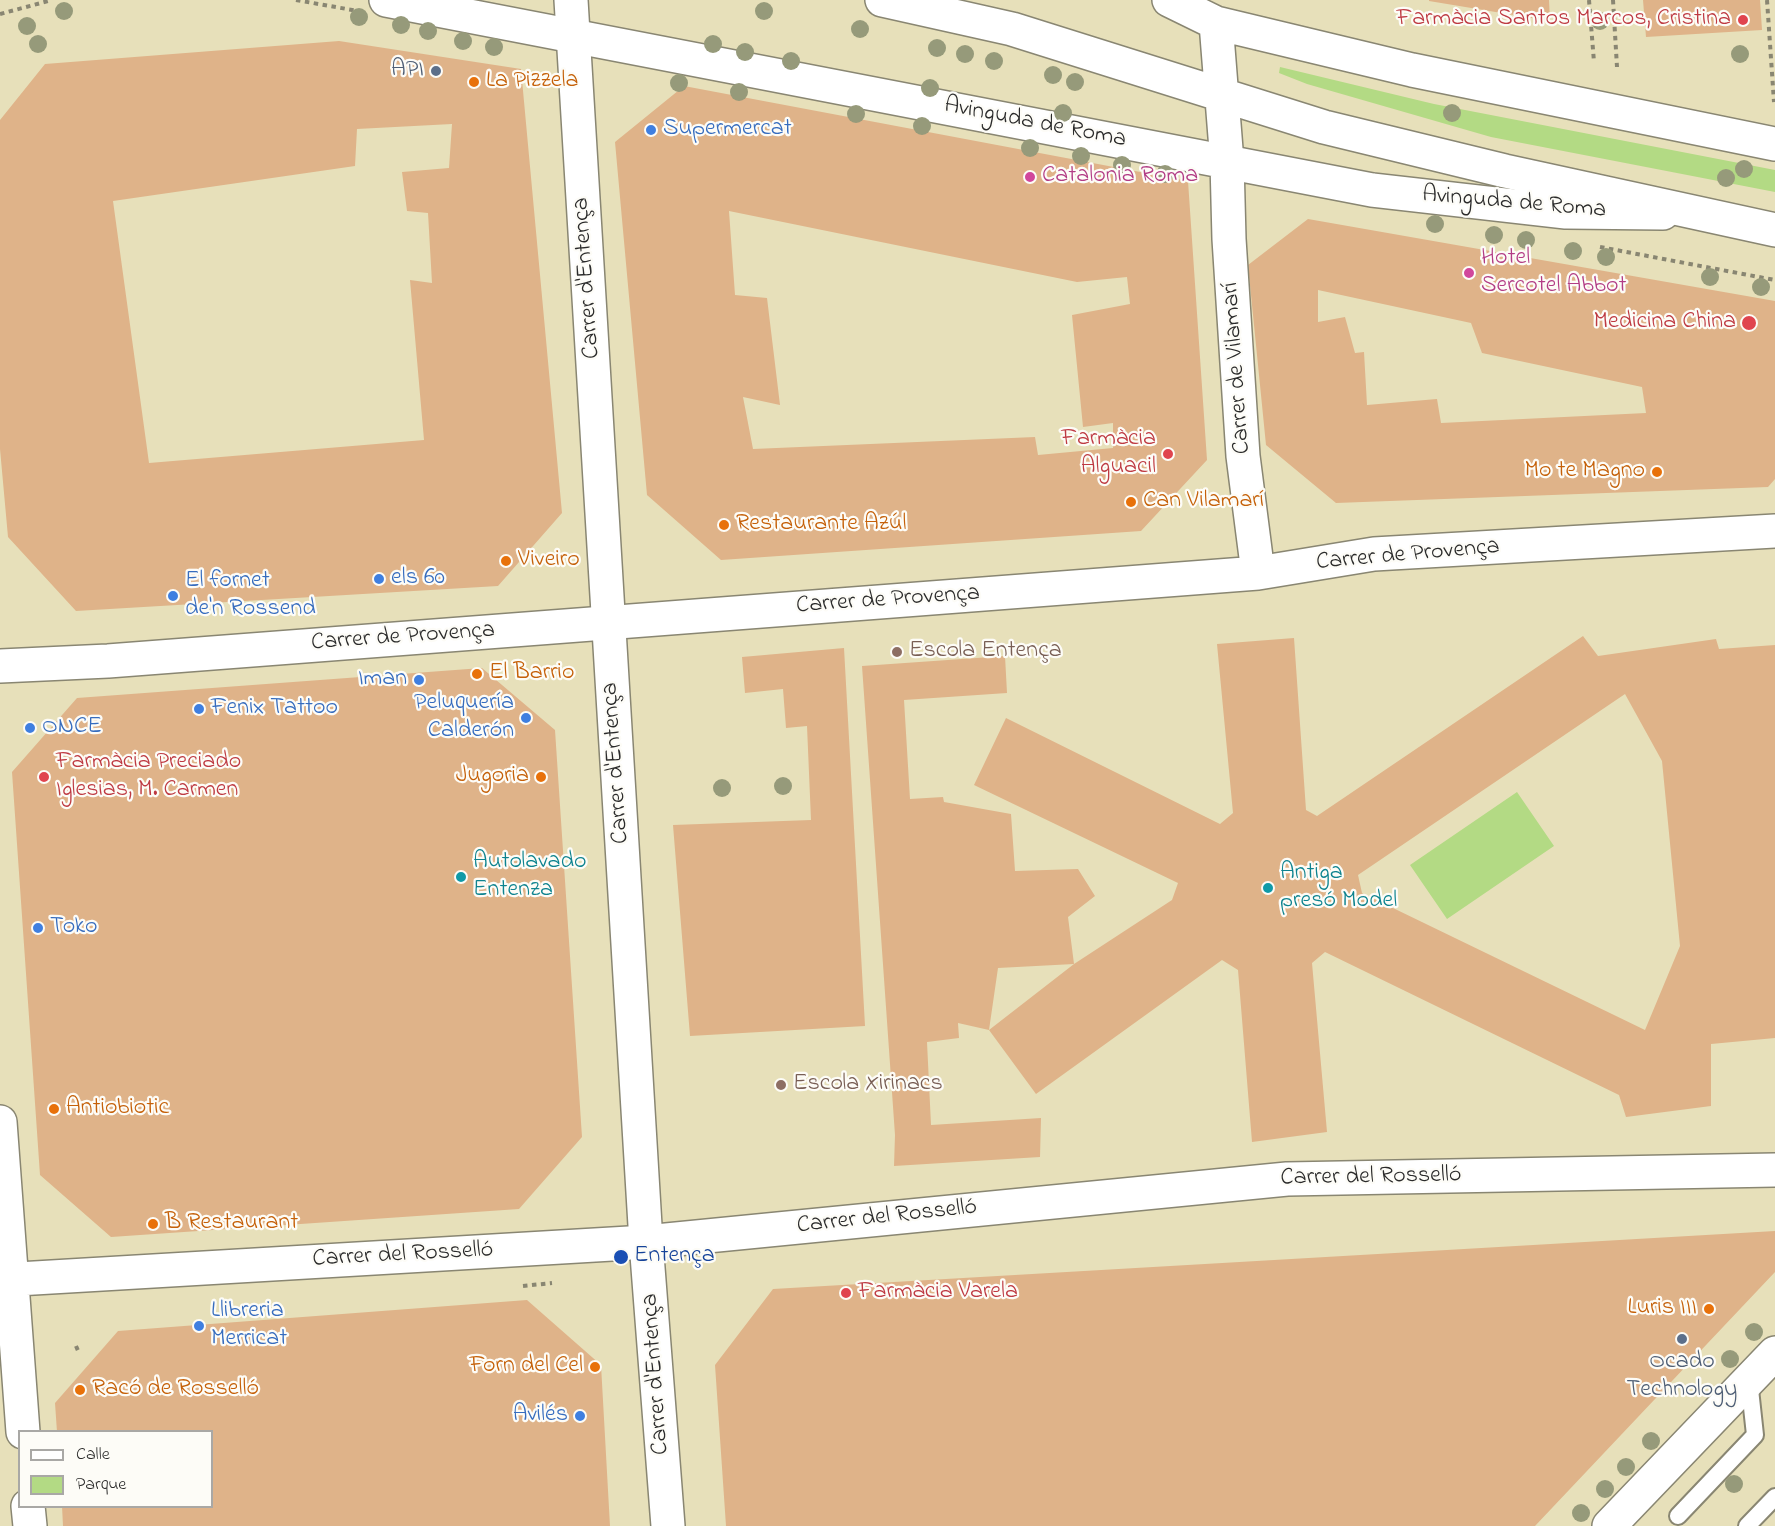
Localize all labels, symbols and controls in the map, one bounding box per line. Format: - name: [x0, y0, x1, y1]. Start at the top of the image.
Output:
- place label: Farmàcia Santos Marcos, Cristina: [1397, 6, 1731, 34]
- marker: Farmàcia Santos Marcos, Cristina: [1736, 13, 1750, 27]
- place label: API: [391, 57, 424, 85]
- marker: API: [429, 64, 443, 78]
- place label: La Pizzela: [486, 68, 578, 96]
- marker: La Pizzela: [467, 75, 481, 89]
- street label: Avinguda de Roma: [942, 92, 1128, 156]
- place label: Supermercat: [663, 116, 792, 144]
- marker: Supermercat: [644, 123, 658, 137]
- place label: Catalonia Roma: [1042, 163, 1198, 191]
- marker: Catalonia Roma: [1023, 170, 1037, 184]
- street label: Avinguda de Roma: [1421, 182, 1607, 226]
- street label: Carrer d'Entença: [568, 196, 608, 360]
- place label: Hotel Sercotel Abbot: [1481, 245, 1627, 301]
- marker: Hotel Sercotel Abbot: [1462, 266, 1476, 280]
- street label: Carrer de Vilamarí: [1218, 281, 1258, 455]
- place label: Medicina China: [1593, 309, 1736, 337]
- marker: Medicina China: [1740, 314, 1758, 332]
- place label: Farmàcia Alguacil: [1061, 426, 1156, 482]
- marker: Farmàcia Alguacil: [1161, 447, 1175, 461]
- place label: Mo te Magno: [1524, 458, 1645, 486]
- marker: Mo te Magno: [1650, 465, 1664, 479]
- place label: Can Vilamarí: [1143, 488, 1264, 516]
- marker: Can Vilamarí: [1124, 495, 1138, 509]
- place label: Restaurante Azúl: [736, 511, 906, 539]
- marker: Restaurante Azúl: [717, 518, 731, 532]
- street label: Carrer de Provença: [1315, 534, 1501, 578]
- place label: Viveiro: [518, 547, 580, 575]
- marker: Viveiro: [499, 554, 513, 568]
- place label: els 60: [391, 565, 445, 593]
- place label: El fornet de'n Rossend: [185, 568, 316, 624]
- marker: els 60: [372, 572, 386, 586]
- street label: Carrer de Provença: [795, 580, 981, 622]
- marker: El fornet de'n Rossend: [166, 589, 180, 603]
- street label: Carrer de Provença: [310, 617, 496, 659]
- place label: Escola Entença: [909, 638, 1062, 666]
- marker: Escola Entença: [890, 645, 904, 659]
- place label: El Barrio: [489, 660, 574, 688]
- place label: Iman: [358, 666, 407, 694]
- marker: El Barrio: [470, 667, 484, 681]
- marker: Iman: [412, 673, 426, 687]
- street label: Carrer d'Entença: [597, 681, 637, 845]
- place label: Peluquería Calderón: [414, 690, 514, 746]
- place label: Fenix Tattoo: [211, 695, 338, 723]
- marker: Fenix Tattoo: [192, 702, 206, 716]
- marker: Peluquería Calderón: [519, 711, 533, 725]
- place label: ONCE: [42, 714, 102, 742]
- marker: ONCE: [23, 721, 37, 735]
- place label: Farmàcia Preciado Iglesias, M. Carmen: [56, 749, 241, 805]
- place label: Jugoria: [456, 763, 529, 791]
- marker: Farmàcia Preciado Iglesias, M. Carmen: [37, 770, 51, 784]
- marker: Jugoria: [534, 770, 548, 784]
- place label: Autolavado Entenza: [473, 849, 586, 905]
- place label: Antiga presó Model: [1280, 860, 1397, 916]
- marker: Autolavado Entenza: [454, 870, 468, 884]
- marker: Antiga presó Model: [1261, 881, 1275, 895]
- place label: Toko: [50, 914, 98, 942]
- marker: Toko: [31, 921, 45, 935]
- place label: Escola Xirinacs: [793, 1071, 943, 1099]
- marker: Escola Xirinacs: [774, 1078, 788, 1092]
- place label: Antiobiotic: [66, 1095, 169, 1123]
- marker: Antiobiotic: [47, 1102, 61, 1116]
- street label: Carrer del Rosselló: [1280, 1162, 1462, 1194]
- street label: Carrer del Rosselló: [796, 1194, 978, 1242]
- place label: B Restaurant: [165, 1210, 298, 1238]
- marker: B Restaurant: [146, 1217, 160, 1231]
- street label: Carrer del Rosselló: [312, 1237, 494, 1275]
- place label: Entença: [634, 1243, 715, 1271]
- marker: Entença: [612, 1248, 630, 1266]
- place label: Farmàcia Varela: [858, 1279, 1018, 1307]
- marker: Farmàcia Varela: [839, 1286, 853, 1300]
- street label: Carrer d'Entença: [637, 1292, 677, 1456]
- place label: Luris III: [1628, 1295, 1697, 1323]
- place label: Llibreria Merricat: [211, 1298, 287, 1354]
- marker: Luris III: [1702, 1302, 1716, 1316]
- marker: Llibreria Merricat: [192, 1319, 206, 1333]
- marker: Ocado Technology: [1675, 1332, 1689, 1346]
- place label: Ocado Technology: [1627, 1349, 1737, 1405]
- place label: Forn del Cel: [470, 1353, 583, 1381]
- marker: Forn del Cel: [588, 1360, 602, 1374]
- place label: Racó de Rosselló: [92, 1376, 259, 1404]
- marker: Racó de Rosselló: [73, 1383, 87, 1397]
- place label: Avilés: [513, 1402, 568, 1430]
- marker: Avilés: [573, 1409, 587, 1423]
- legend: [18, 1430, 213, 1508]
- text: Calle: [76, 1442, 110, 1468]
- text: Parque: [76, 1472, 126, 1498]

